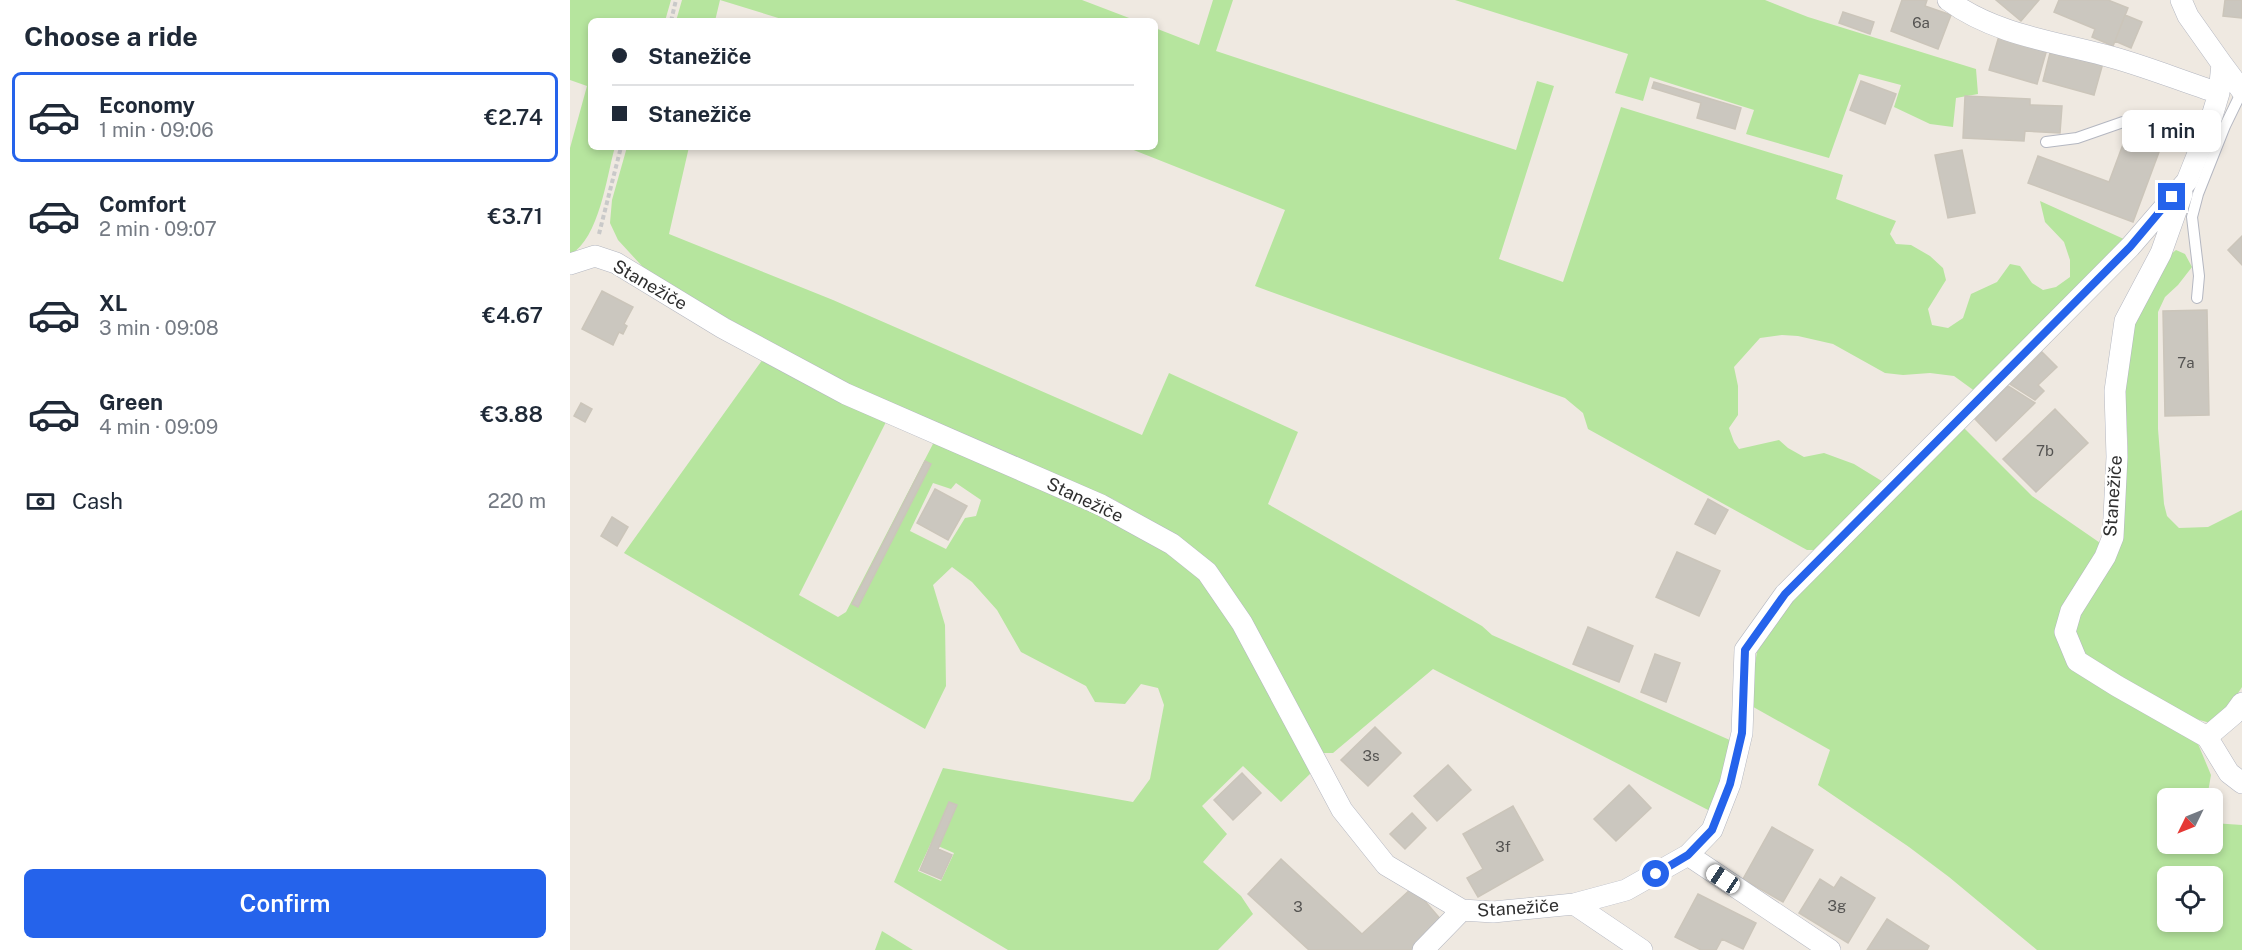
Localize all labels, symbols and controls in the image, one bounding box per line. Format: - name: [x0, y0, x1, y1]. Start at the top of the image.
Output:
- house number: 6a: [1912, 14, 1930, 31]
- text: Choose a ride: [24, 20, 198, 52]
- text: Stanežiče: [648, 43, 751, 69]
- icon: car: [27, 90, 81, 144]
- text: Economy: [99, 92, 195, 118]
- text: Stanežiče: [648, 101, 751, 127]
- text: €2.74: [484, 104, 543, 130]
- callout: 1 min: [2122, 110, 2222, 152]
- text: 1 min · 09:06: [99, 118, 214, 142]
- text: 1 min: [2148, 119, 2195, 143]
- route end: [2158, 183, 2185, 210]
- icon: car: [27, 189, 81, 243]
- text: Comfort: [99, 191, 186, 217]
- text: €3.71: [488, 203, 543, 229]
- text: 2 min · 09:07: [99, 217, 217, 241]
- street label: Stanežiče: [609, 255, 691, 314]
- icon: car: [27, 288, 81, 342]
- text: XL: [99, 290, 127, 316]
- text: €4.67: [482, 302, 543, 328]
- text: 3 min · 09:08: [99, 316, 219, 340]
- house number: 7a: [2177, 354, 2195, 371]
- icon: car: [27, 387, 81, 441]
- text: Green: [99, 389, 163, 415]
- text: €3.88: [480, 401, 543, 427]
- text: 4 min · 09:09: [99, 415, 218, 439]
- house number: 7b: [2036, 442, 2054, 459]
- street label: Stanežiče: [2099, 454, 2126, 538]
- street label: Stanežiče: [1044, 473, 1127, 526]
- icon: cash: [24, 485, 57, 518]
- text: Cash: [72, 488, 123, 514]
- text: 220 m: [488, 489, 546, 513]
- house number: 3s: [1362, 747, 1380, 764]
- north arrow: [2157, 788, 2223, 854]
- map controls: [2157, 788, 2223, 932]
- house number: 3f: [1495, 838, 1511, 855]
- route start: [1642, 860, 1669, 887]
- car: [1703, 861, 1743, 897]
- button: locate: [2157, 866, 2223, 932]
- button: Confirm: [24, 869, 546, 938]
- street label: Stanežiče: [1476, 894, 1560, 921]
- house number: 3g: [1828, 897, 1846, 914]
- house number: 3: [1293, 898, 1303, 915]

